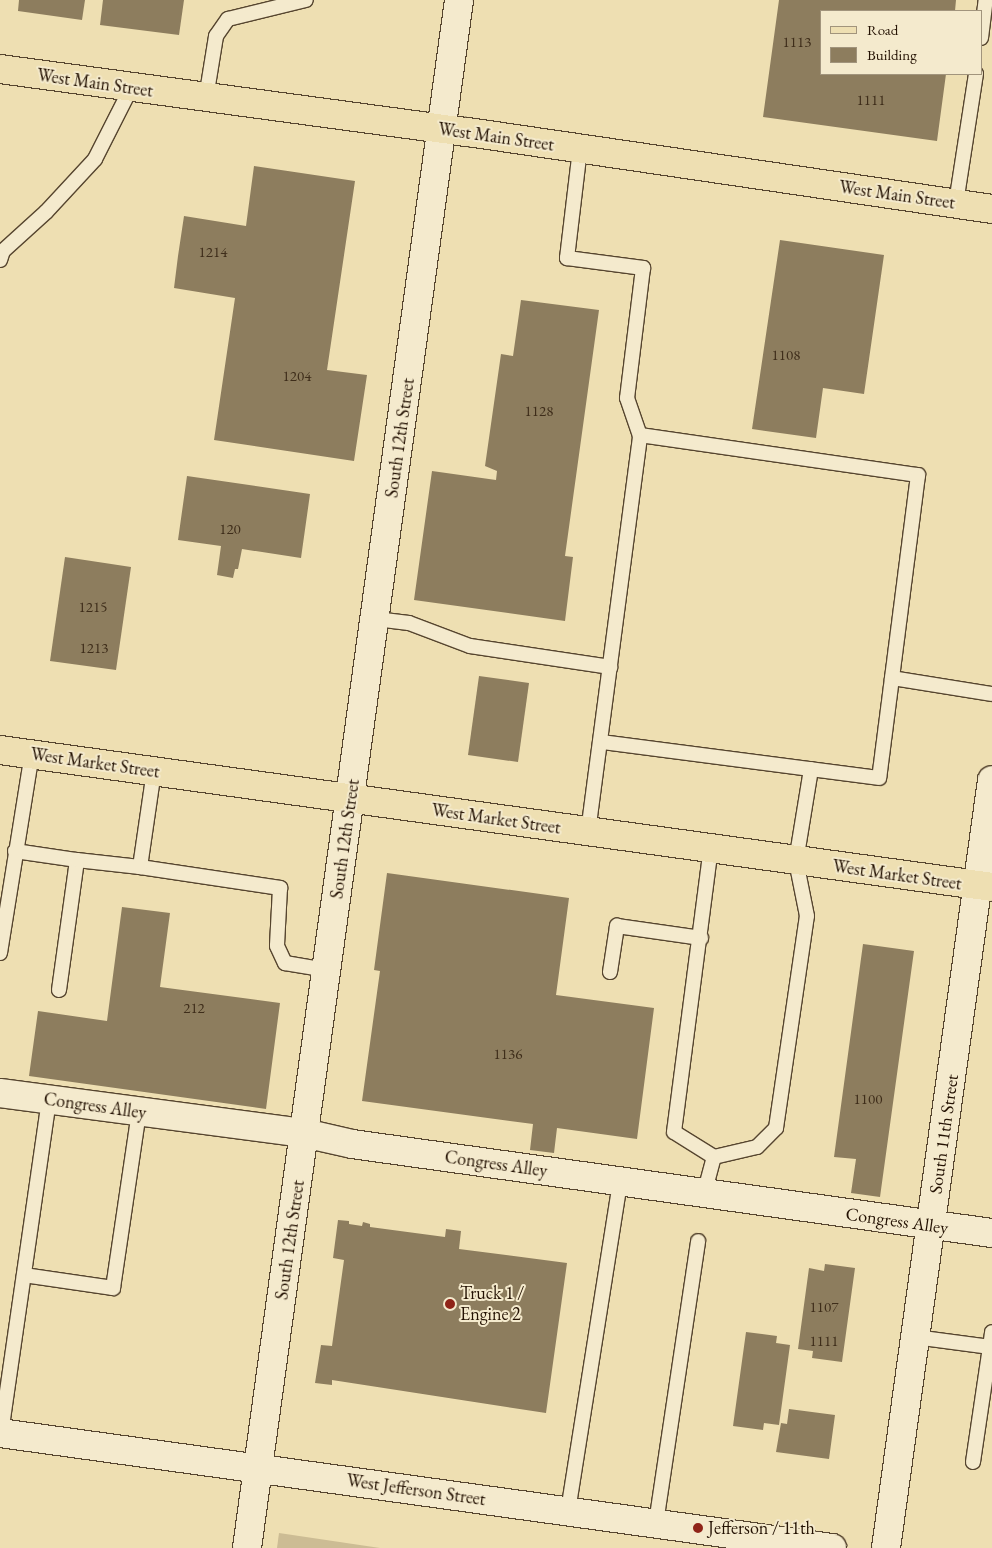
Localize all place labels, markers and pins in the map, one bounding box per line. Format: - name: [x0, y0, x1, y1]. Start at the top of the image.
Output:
- place label: Truck 1 / Engine 2: [460, 1283, 525, 1326]
- marker: Truck 1 / Engine 2: [444, 1298, 456, 1310]
- place label: Jefferson / 11th: [708, 1517, 815, 1539]
- marker: Jefferson / 11th: [692, 1522, 704, 1534]

